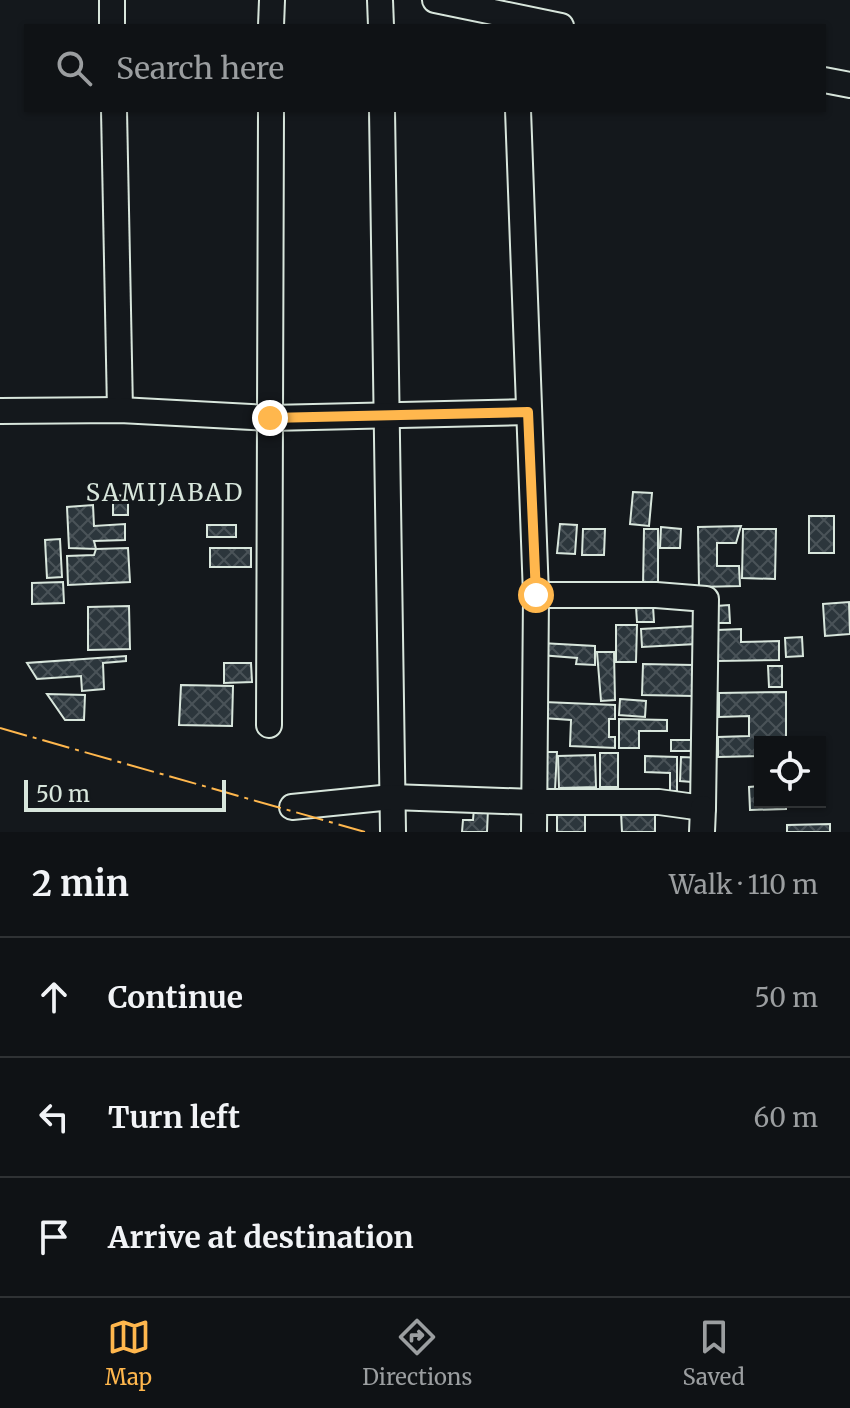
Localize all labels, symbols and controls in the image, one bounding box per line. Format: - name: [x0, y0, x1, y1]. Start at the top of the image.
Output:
- search box: [24, 24, 826, 112]
- icon: search: [52, 46, 96, 90]
- text: Search here: [116, 49, 284, 87]
- route end: [252, 400, 288, 436]
- district label: SAMIJABAD: [86, 477, 244, 508]
- route start: [518, 577, 554, 613]
- map controls: [754, 736, 826, 808]
- button: locate: [754, 736, 826, 808]
- scale bar: [24, 776, 226, 812]
- text: 50 m: [36, 780, 90, 808]
- text: 2 min: [32, 863, 129, 905]
- text: Walk · 110 m: [669, 868, 818, 901]
- icon: ahead: [32, 975, 76, 1019]
- text: Continue: [108, 978, 243, 1016]
- text: 50 m: [754, 981, 818, 1014]
- icon: left: [32, 1095, 76, 1139]
- text: Turn left: [108, 1098, 240, 1136]
- text: 60 m: [754, 1101, 818, 1134]
- icon: arrive: [32, 1215, 76, 1259]
- text: Arrive at destination: [108, 1218, 414, 1256]
- tab: Map: [105, 1315, 152, 1391]
- tab: Directions: [362, 1315, 472, 1391]
- tab: Saved: [683, 1315, 745, 1391]

